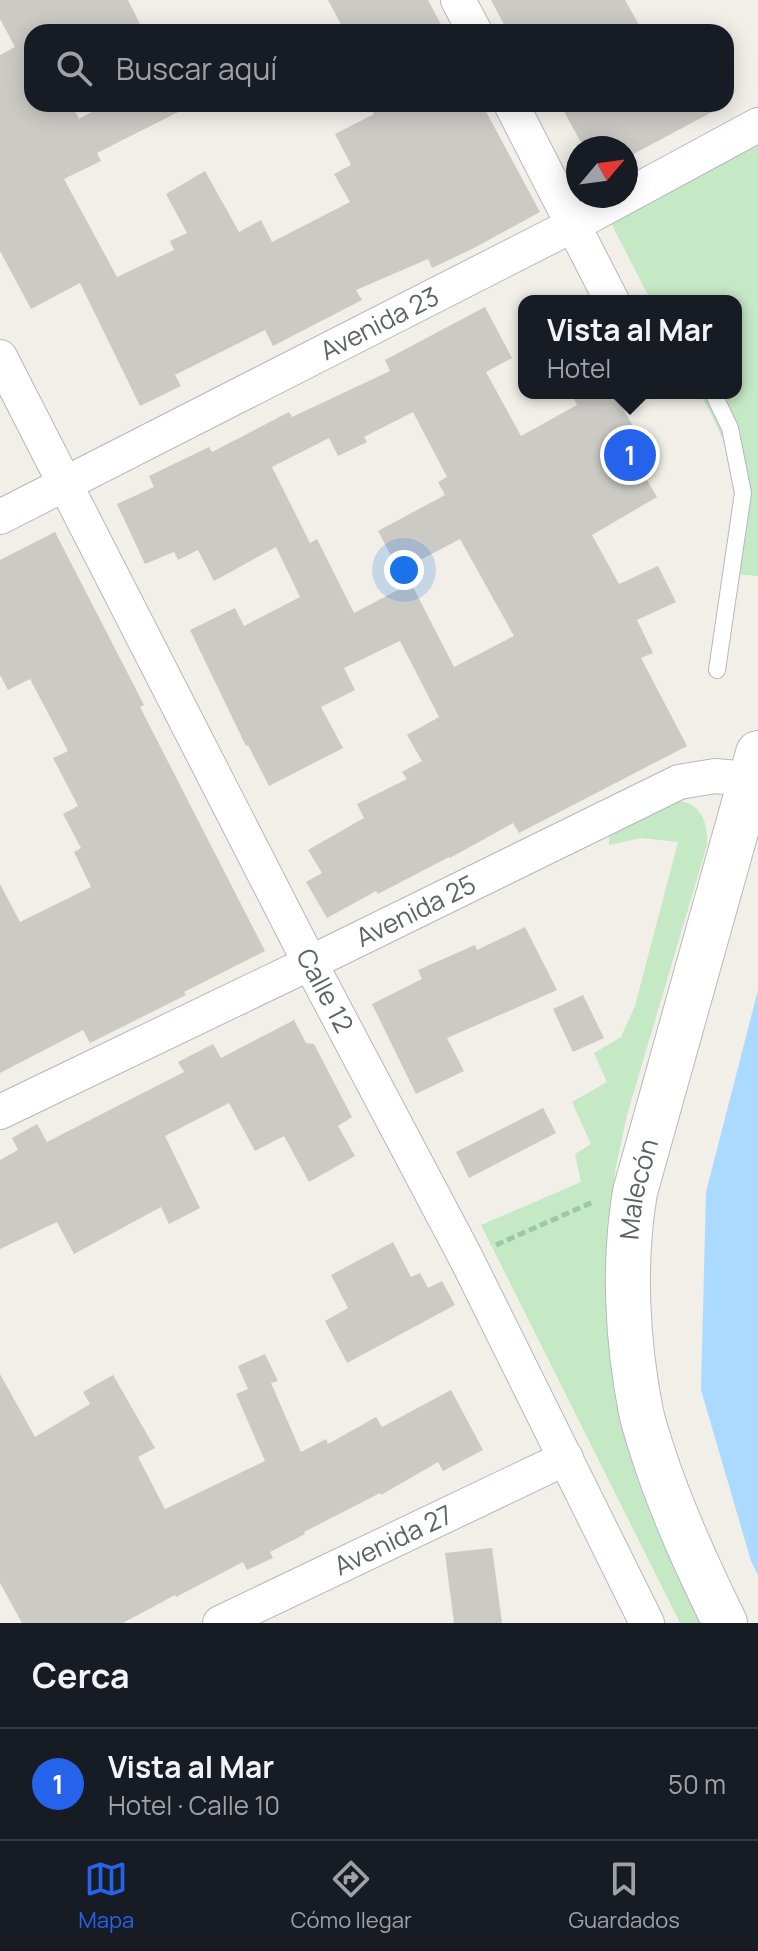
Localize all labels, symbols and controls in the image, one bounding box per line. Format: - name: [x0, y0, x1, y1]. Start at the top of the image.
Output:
- search box: [24, 24, 734, 112]
- icon: search: [52, 46, 96, 90]
- text: Buscar aquí: [116, 48, 277, 89]
- north arrow: [566, 136, 638, 208]
- street label: Avenida 23: [314, 277, 445, 368]
- popup: [518, 295, 742, 399]
- text: Vista al Mar: [547, 309, 713, 350]
- text: Hotel: [547, 350, 611, 386]
- pin: 1: [604, 425, 656, 485]
- your location: [384, 550, 424, 590]
- street label: Avenida 25: [350, 865, 482, 955]
- street label: Calle 12: [288, 942, 363, 1039]
- street label: Malecón: [610, 1134, 666, 1241]
- street label: Avenida 27: [328, 1496, 458, 1583]
- text: Cerca: [32, 1652, 130, 1698]
- text: Vista al Mar: [108, 1746, 274, 1787]
- text: 1: [52, 1766, 64, 1802]
- text: 50 m: [668, 1766, 726, 1802]
- text: Hotel · Calle 10: [108, 1787, 280, 1823]
- tab: Mapa: [78, 1857, 134, 1935]
- tab: Cómo llegar: [291, 1857, 412, 1935]
- tab: Guardados: [568, 1857, 680, 1935]

